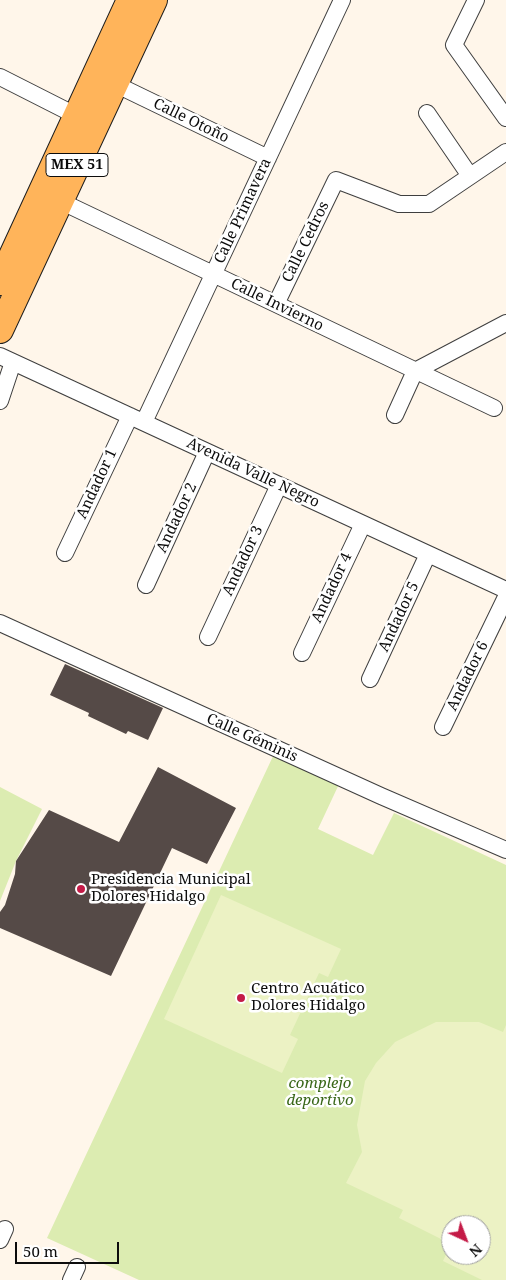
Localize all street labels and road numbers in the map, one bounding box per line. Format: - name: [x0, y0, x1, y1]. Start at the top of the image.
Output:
- street label: Calle Otoño: [150, 95, 232, 147]
- road number: MEX 51: [46, 154, 108, 176]
- street label: Calle Primavera: [211, 155, 275, 267]
- street label: Calle Cedros: [279, 199, 333, 285]
- street label: Calle Invierno: [228, 275, 326, 335]
- street label: Avenida Valle Negro: [184, 434, 322, 512]
- street label: Andador 1: [73, 446, 121, 522]
- street label: Andador 2: [153, 480, 201, 556]
- street label: Andador 3: [219, 523, 267, 599]
- street label: Andador 4: [308, 550, 356, 626]
- street label: Andador 5: [375, 579, 423, 655]
- street label: Andador 6: [443, 638, 493, 714]
- street label: Calle Géminis: [204, 710, 300, 766]

